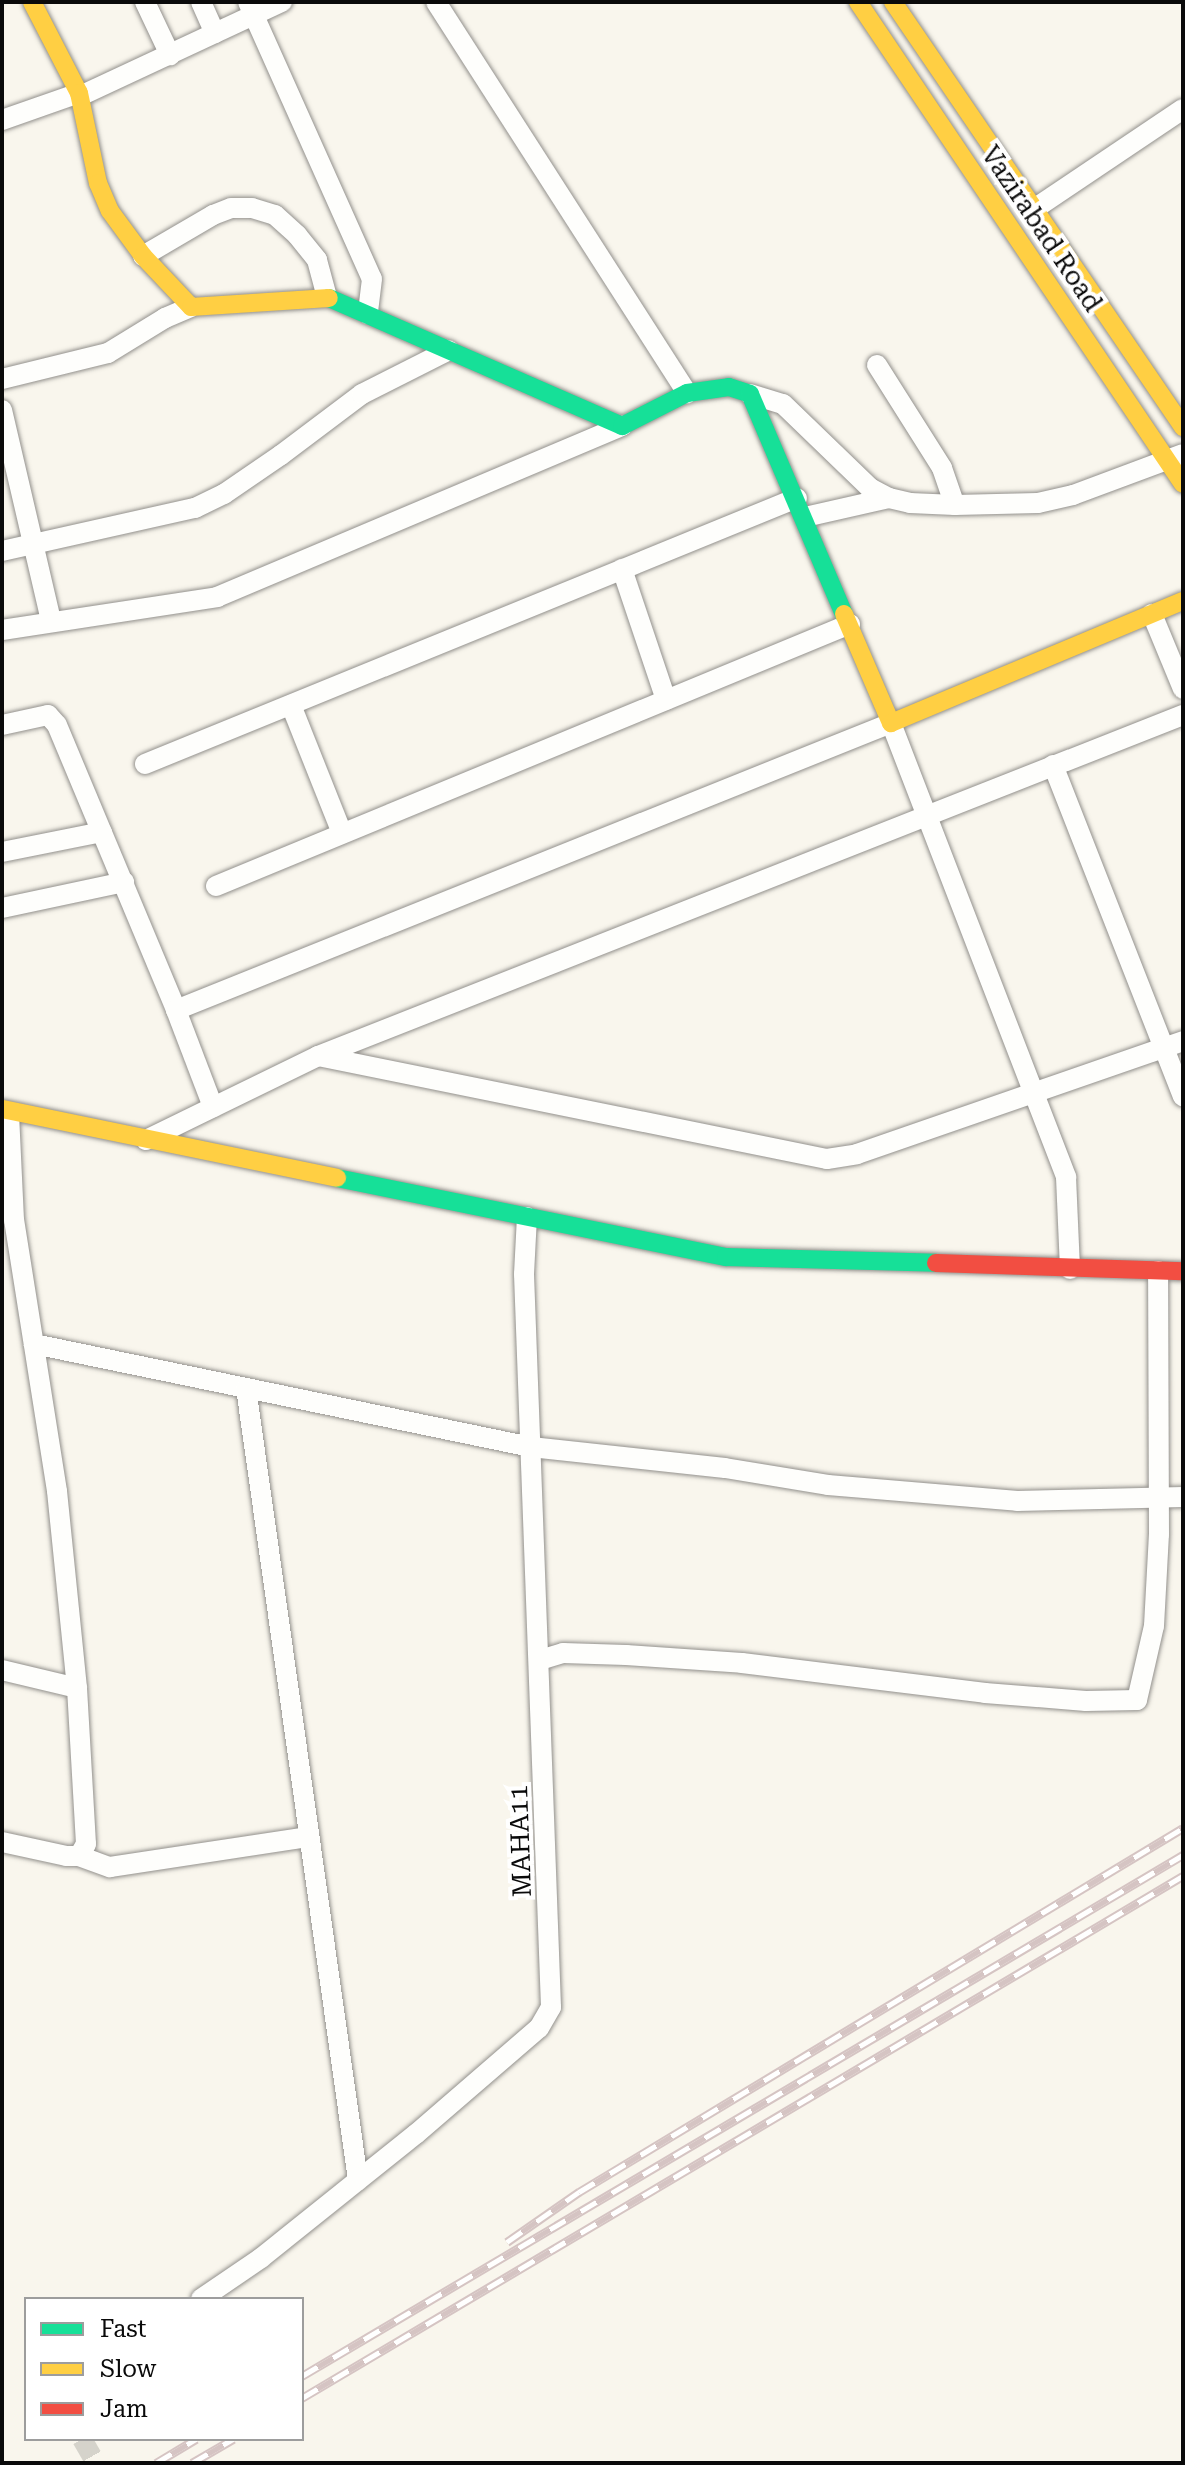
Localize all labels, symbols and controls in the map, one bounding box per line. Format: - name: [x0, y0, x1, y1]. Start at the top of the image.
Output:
- street label: Vazirabad Road: [974, 140, 1108, 318]
- street label: MAHA11: [503, 1785, 539, 1897]
- legend: [24, 2297, 304, 2441]
- text: Fast: [100, 2315, 147, 2343]
- text: Slow: [100, 2355, 156, 2383]
- text: Jam: [100, 2395, 148, 2423]

